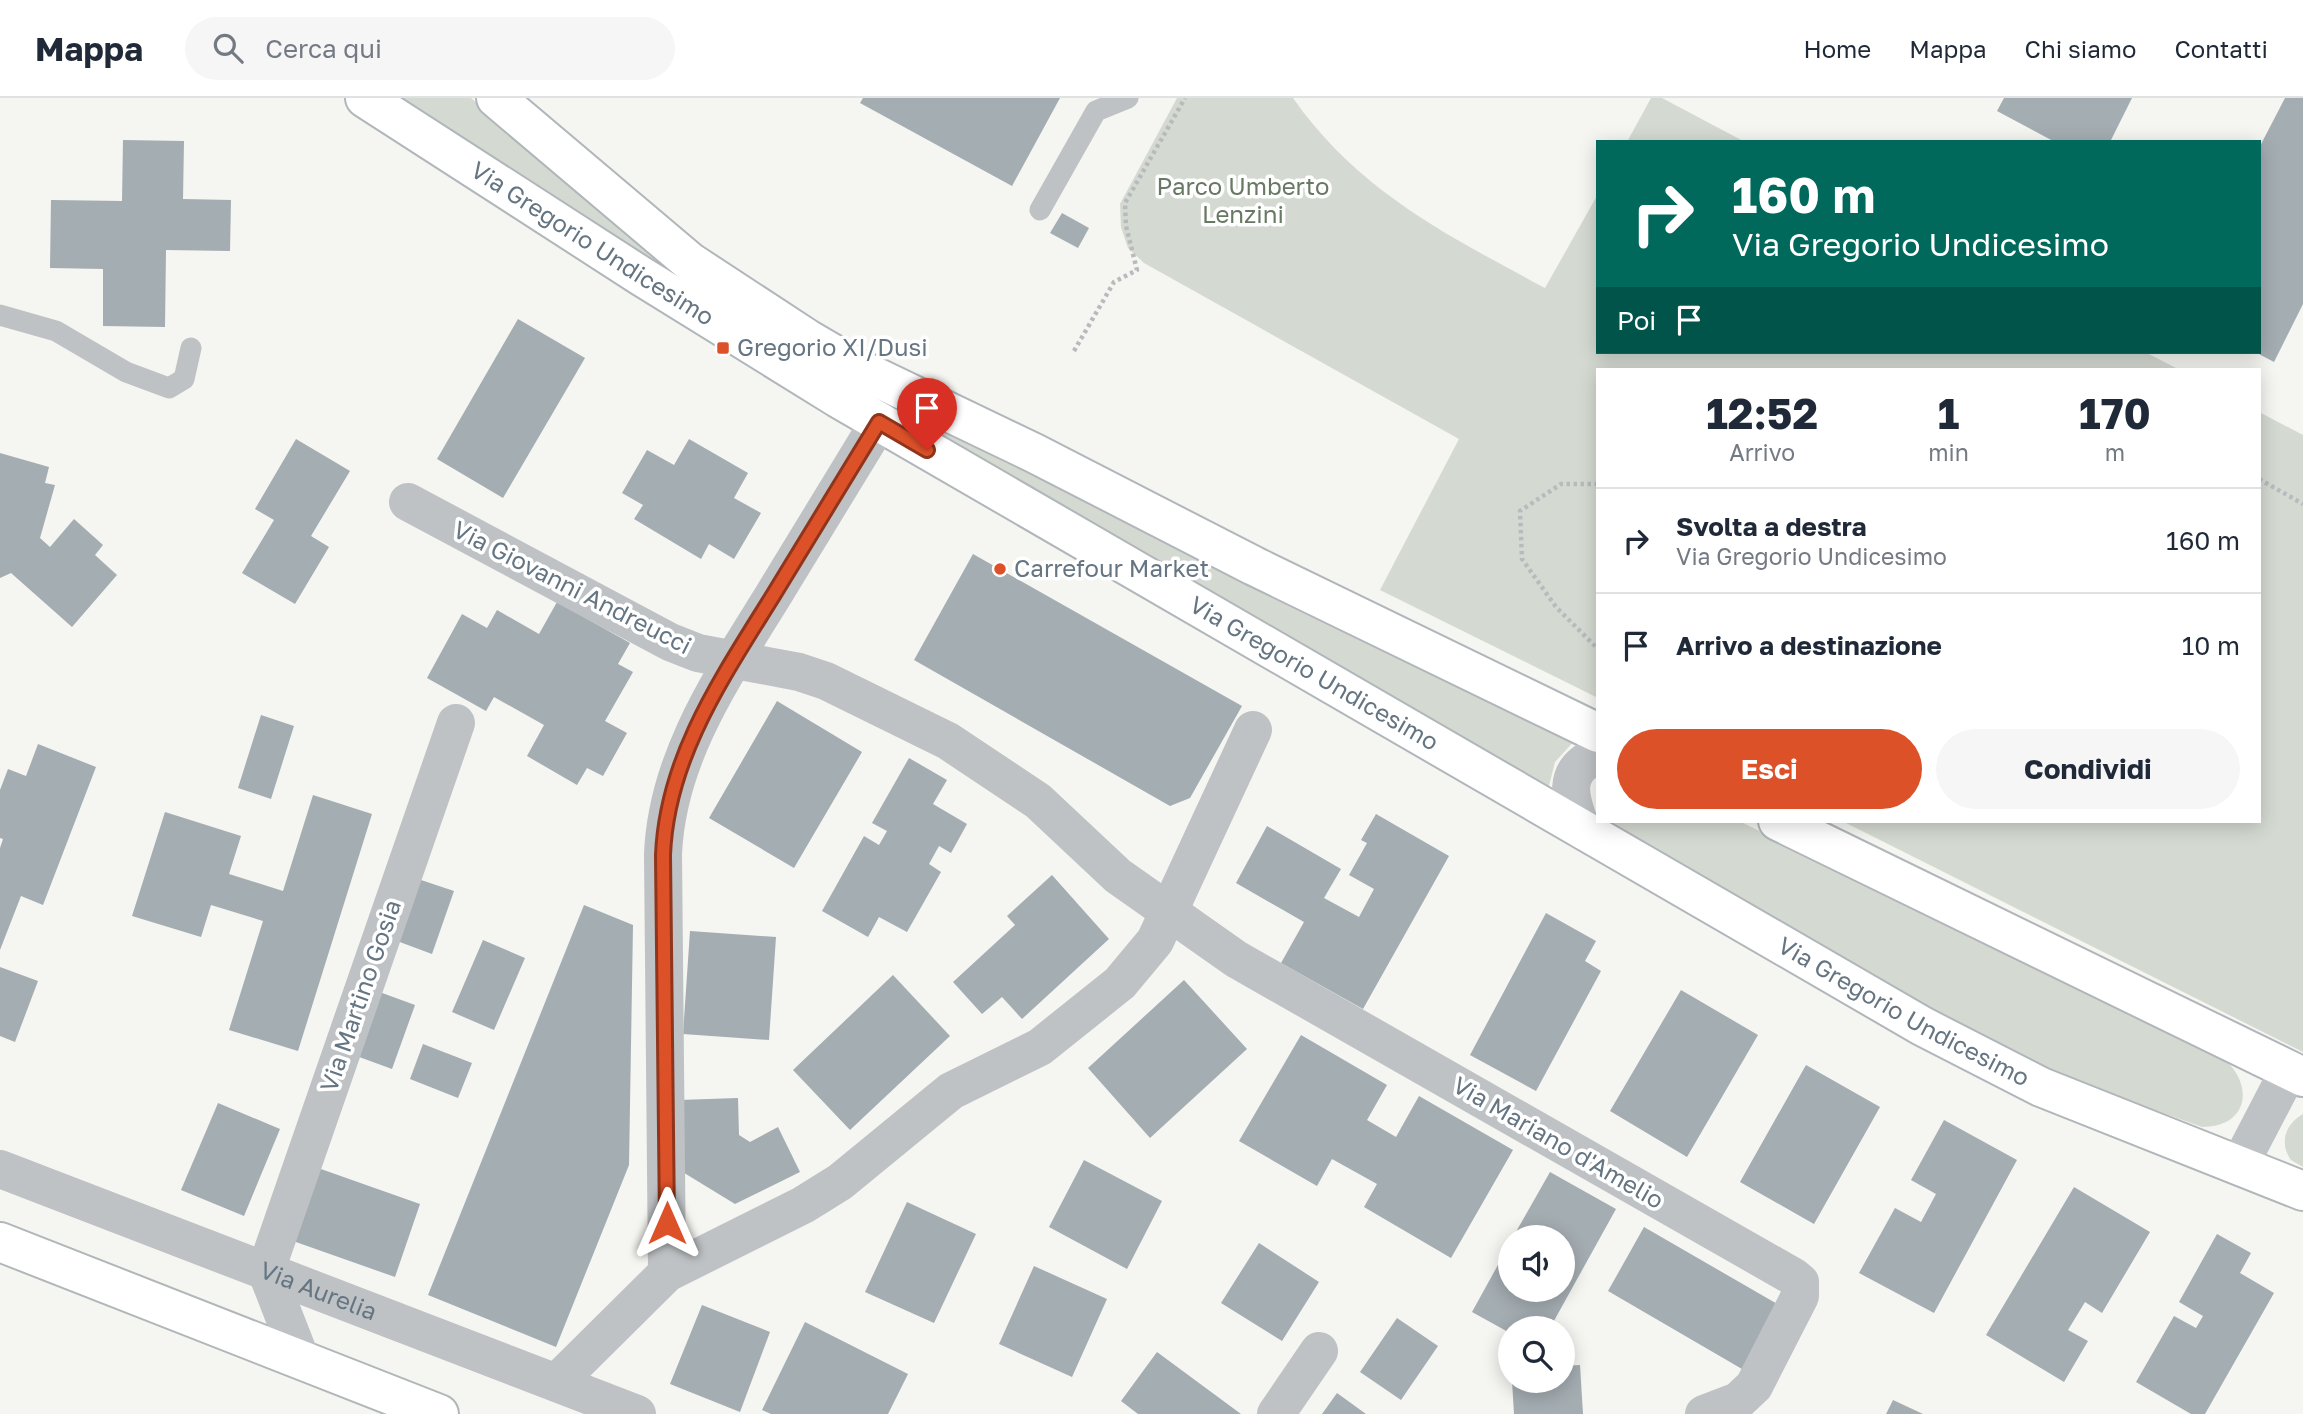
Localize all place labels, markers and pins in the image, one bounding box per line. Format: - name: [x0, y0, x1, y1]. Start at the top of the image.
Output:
- place label: Gregorio XI/Dusi: [737, 332, 928, 361]
- marker: Gregorio XI/Dusi: [715, 340, 731, 356]
- pin: [897, 378, 957, 450]
- place label: Carrefour Market: [1014, 553, 1209, 582]
- marker: Carrefour Market: [992, 561, 1008, 577]

